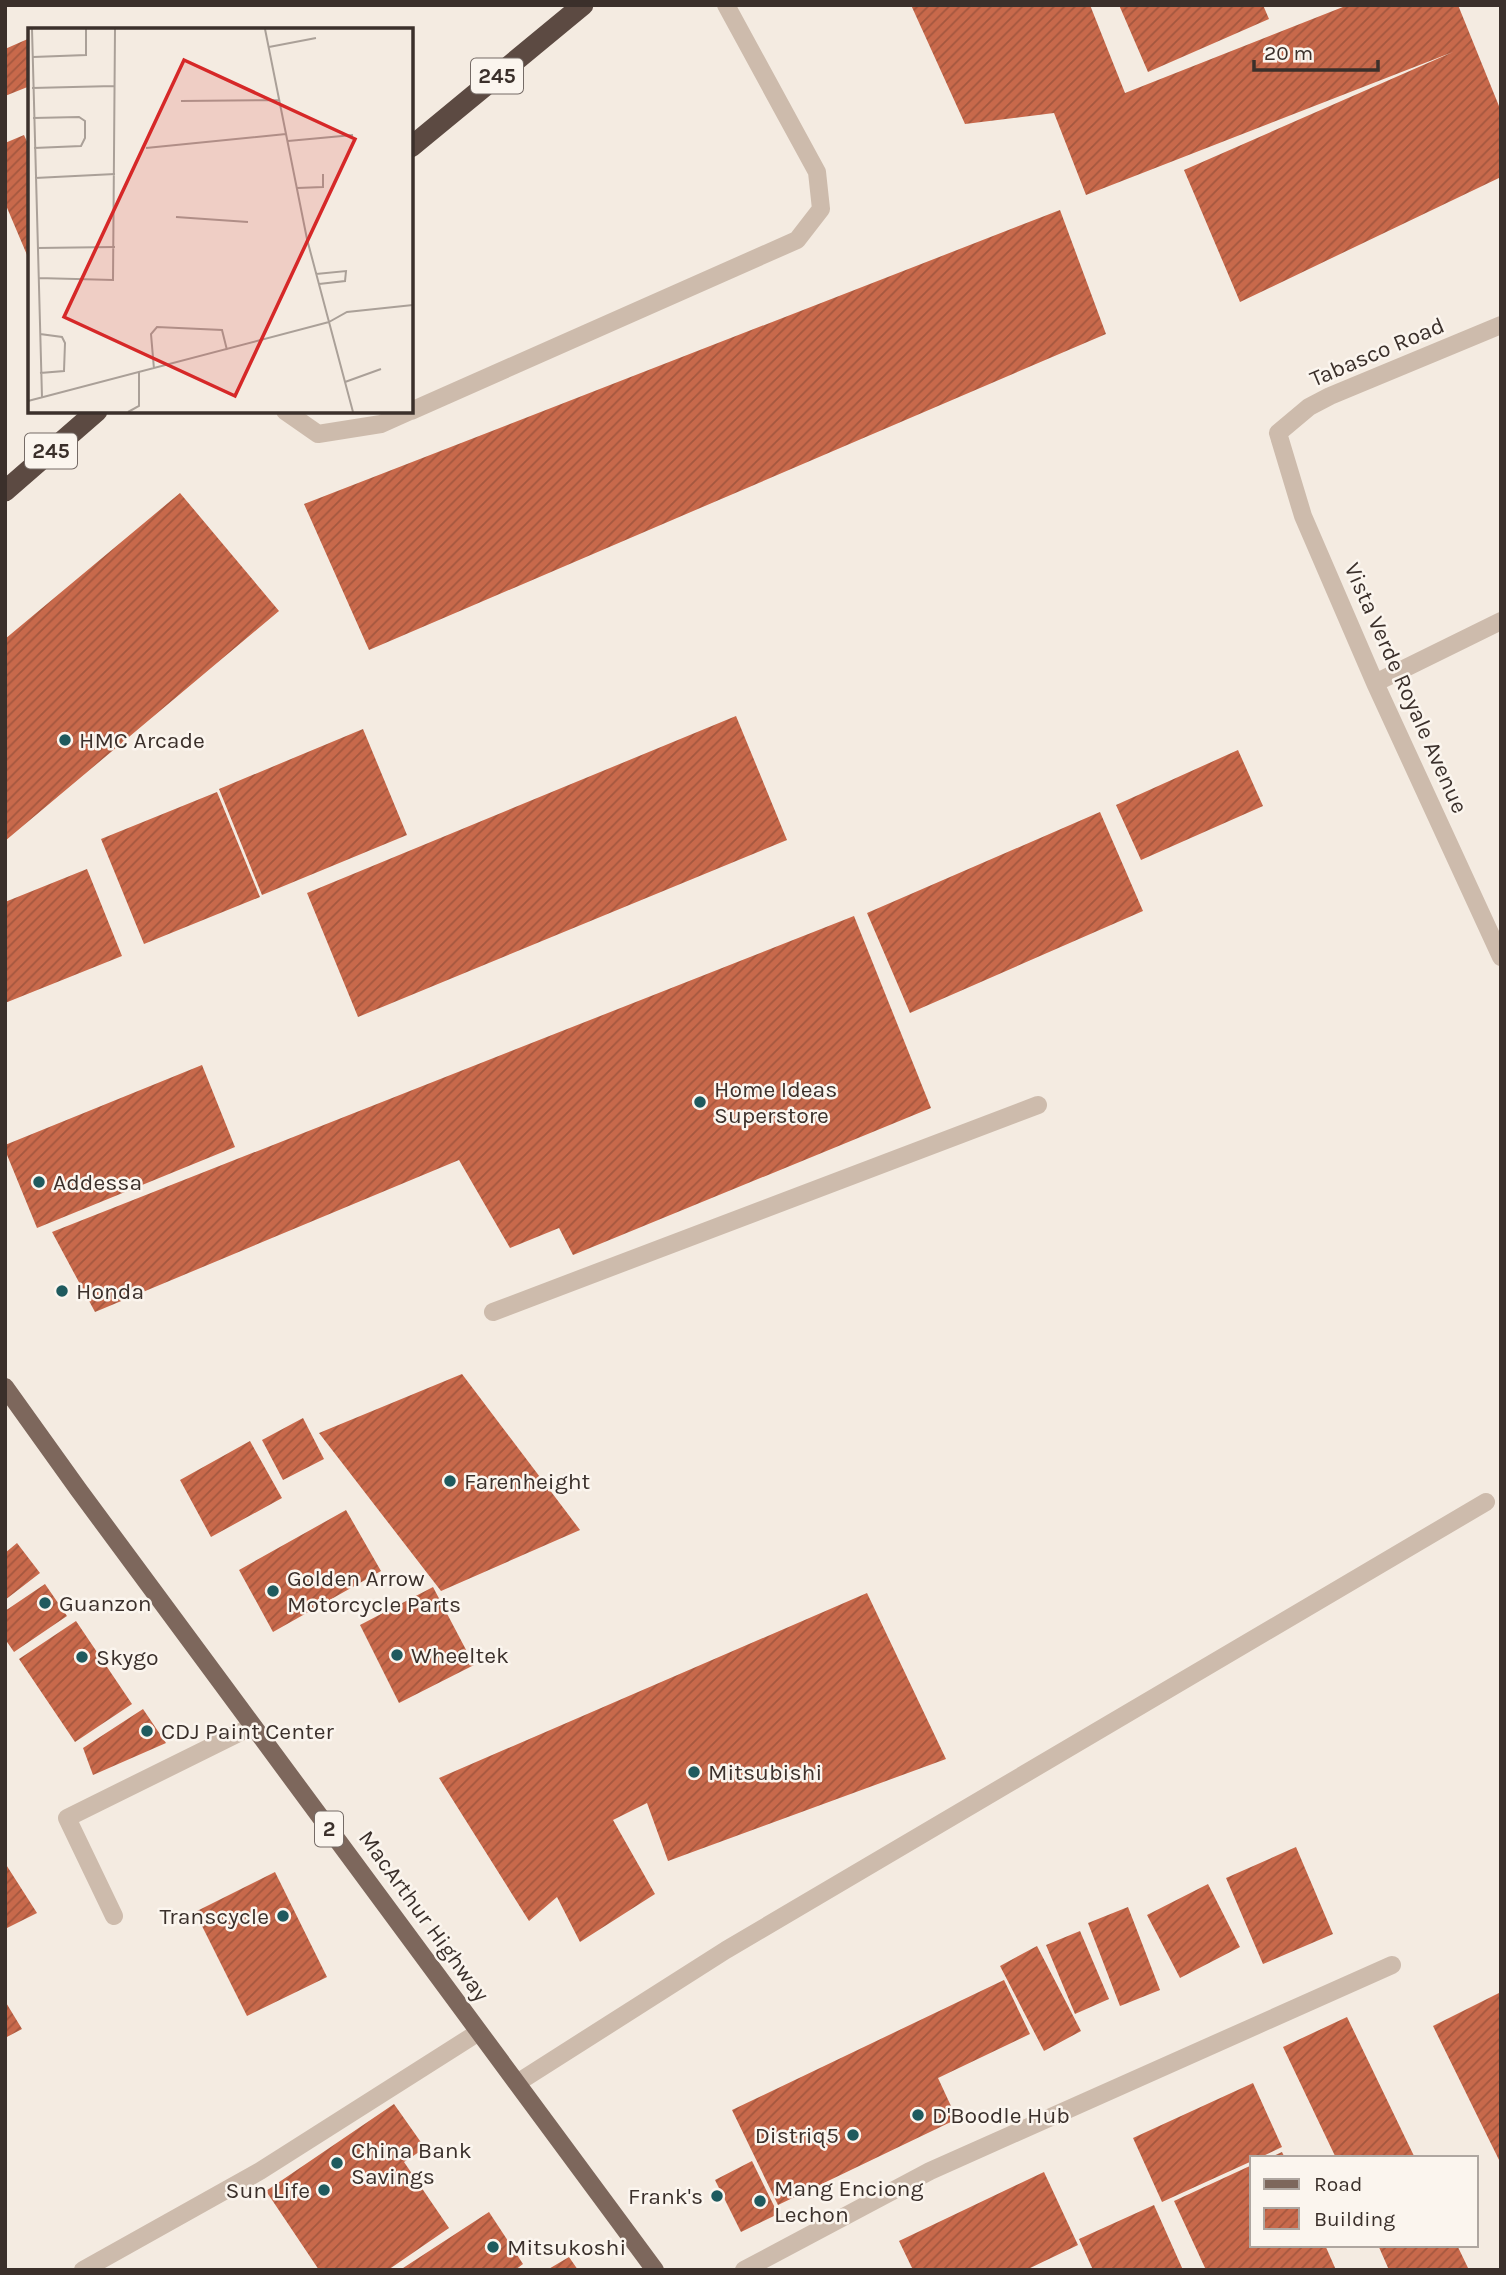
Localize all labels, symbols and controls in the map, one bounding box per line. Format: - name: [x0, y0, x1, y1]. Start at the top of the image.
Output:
- inset map: [28, 28, 413, 413]
- scale bar: [1254, 28, 1378, 72]
- text: 20 m: [1264, 41, 1313, 65]
- road number: 245: [471, 58, 523, 94]
- street label: Tabasco Road: [1306, 312, 1448, 392]
- road number: 245: [25, 434, 77, 468]
- street label: Vista Verde Royale Avenue: [1338, 559, 1474, 817]
- place label: HMC Arcade: [79, 727, 205, 754]
- marker: HMC Arcade: [57, 732, 73, 748]
- place label: Home Ideas Superstore: [714, 1076, 837, 1129]
- marker: Home Ideas Superstore: [692, 1094, 708, 1110]
- place label: Addessa: [53, 1169, 142, 1196]
- marker: Addessa: [31, 1174, 47, 1190]
- place label: Honda: [76, 1278, 144, 1305]
- marker: Honda: [54, 1283, 70, 1299]
- place label: Farenheight: [464, 1468, 591, 1495]
- marker: Farenheight: [442, 1473, 458, 1489]
- place label: Golden Arrow Motorcycle Parts: [287, 1565, 461, 1618]
- marker: Golden Arrow Motorcycle Parts: [265, 1583, 281, 1599]
- place label: Guanzon: [59, 1590, 152, 1617]
- marker: Guanzon: [37, 1595, 53, 1611]
- place label: Wheeltek: [411, 1642, 509, 1669]
- place label: Skygo: [96, 1644, 159, 1671]
- marker: Wheeltek: [389, 1647, 405, 1663]
- marker: Skygo: [74, 1649, 90, 1665]
- place label: CDJ Paint Center: [161, 1718, 335, 1745]
- marker: CDJ Paint Center: [139, 1723, 155, 1739]
- place label: Mitsubishi: [708, 1759, 822, 1786]
- marker: Mitsubishi: [686, 1764, 702, 1780]
- road number: 2: [315, 1812, 343, 1846]
- street label: MacArthur Highway: [353, 1825, 495, 2007]
- place label: Transcycle: [160, 1903, 269, 1930]
- marker: Transcycle: [275, 1908, 291, 1924]
- place label: D'Boodle Hub: [932, 2102, 1070, 2129]
- marker: D'Boodle Hub: [910, 2107, 926, 2123]
- place label: Distriq5: [755, 2122, 839, 2149]
- marker: Distriq5: [845, 2127, 861, 2143]
- place label: China Bank Savings: [351, 2137, 472, 2190]
- marker: China Bank Savings: [329, 2155, 345, 2171]
- legend: [1250, 2156, 1478, 2247]
- text: Road: [1314, 2172, 1362, 2196]
- place label: Mang Enciong Lechon: [774, 2175, 923, 2228]
- place label: Sun Life: [226, 2177, 310, 2204]
- marker: Sun Life: [316, 2182, 332, 2198]
- place label: Frank's: [628, 2183, 703, 2210]
- marker: Frank's: [709, 2188, 725, 2204]
- marker: Mang Enciong Lechon: [752, 2193, 768, 2209]
- text: Building: [1314, 2207, 1395, 2231]
- place label: Mitsukoshi: [507, 2234, 626, 2261]
- marker: Mitsukoshi: [485, 2239, 501, 2255]

